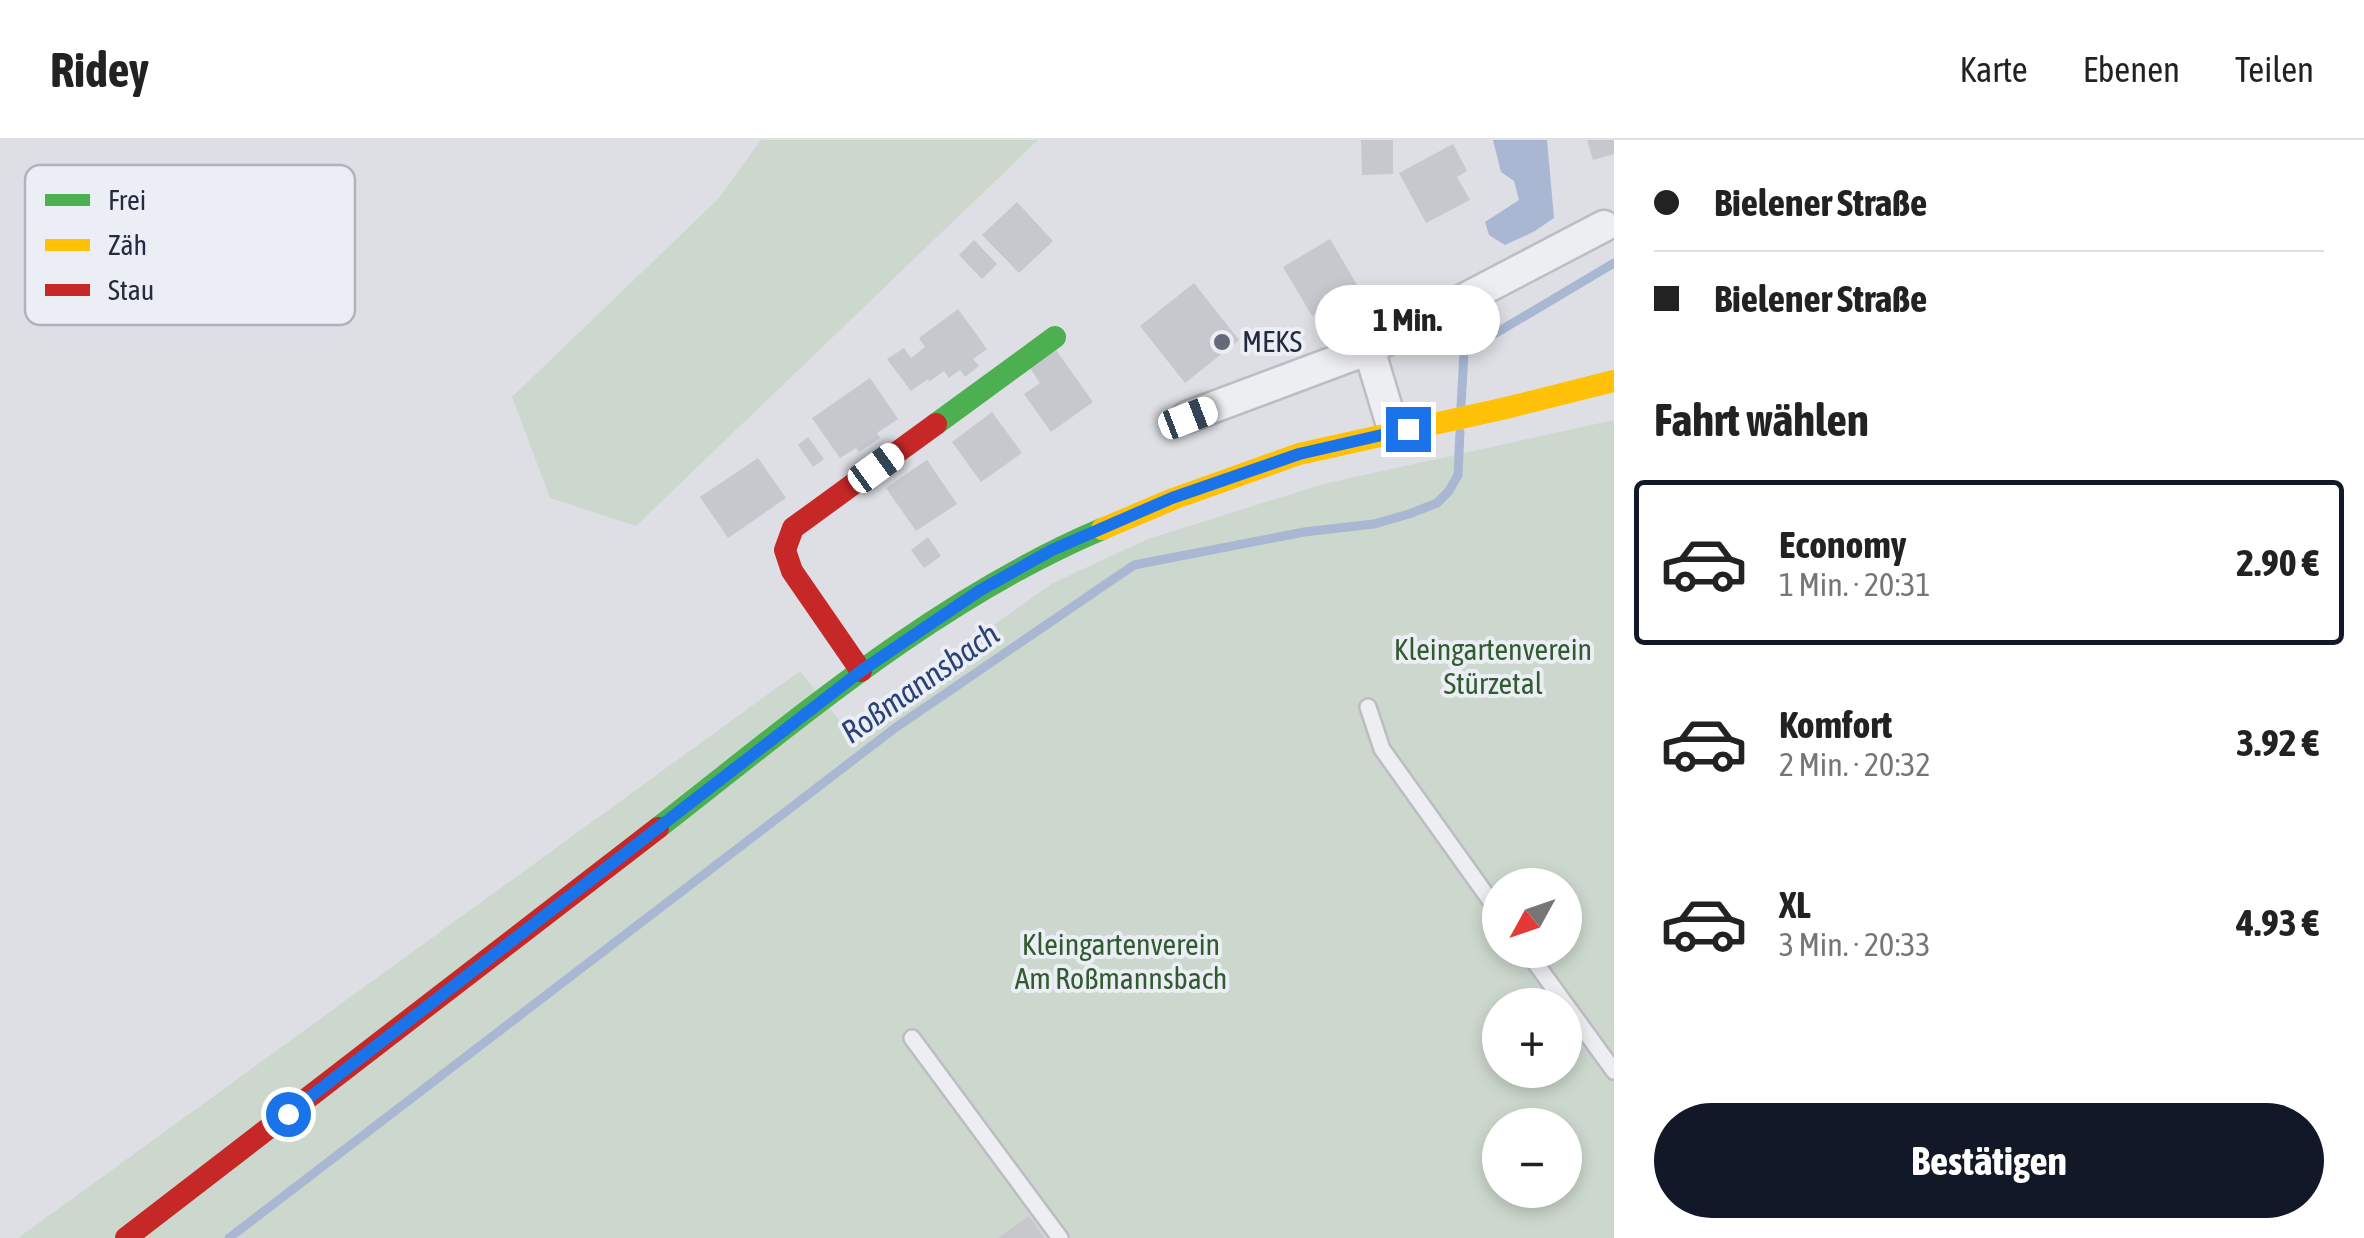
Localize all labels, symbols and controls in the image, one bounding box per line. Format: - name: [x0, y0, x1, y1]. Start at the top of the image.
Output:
- text: Ridey: [50, 42, 149, 97]
- text: Karte: [1959, 49, 2028, 89]
- text: Ebenen: [2083, 49, 2180, 89]
- text: Teilen: [2235, 49, 2314, 89]
- legend: [25, 165, 355, 325]
- text: Bielener Straße: [1714, 181, 1927, 224]
- text: Frei: [108, 184, 146, 216]
- text: Zäh: [108, 229, 147, 261]
- text: Stau: [108, 274, 154, 306]
- text: Bielener Straße: [1714, 277, 1927, 320]
- callout: 1 Min.: [1316, 284, 1500, 354]
- text: 1 Min.: [1373, 301, 1442, 338]
- place label: MEKS: [1242, 324, 1302, 358]
- marker: MEKS: [1211, 331, 1233, 353]
- car: [1155, 393, 1221, 443]
- text: Fahrt wählen: [1654, 394, 1869, 446]
- route end: [1386, 407, 1431, 452]
- car: [843, 438, 909, 498]
- icon: car: [1659, 518, 1749, 608]
- text: Economy: [1779, 523, 1906, 566]
- text: 2.90 €: [2236, 541, 2319, 584]
- text: 1 Min. · 20:31: [1779, 566, 1931, 603]
- water label: Roßmannsbach: [834, 615, 1006, 750]
- park label: Kleingartenverein Stürzetal: [1394, 632, 1592, 700]
- icon: car: [1659, 698, 1749, 788]
- text: Komfort: [1779, 703, 1892, 746]
- text: 3.92 €: [2236, 721, 2319, 764]
- text: 2 Min. · 20:32: [1779, 746, 1931, 783]
- north arrow: [1482, 868, 1582, 968]
- map controls: [1482, 868, 1582, 1208]
- icon: car: [1659, 878, 1749, 968]
- text: XL: [1779, 883, 1811, 926]
- text: 4.93 €: [2236, 901, 2319, 944]
- text: 3 Min. · 20:33: [1779, 926, 1931, 963]
- park label: Kleingartenverein Am Roßmannsbach: [1015, 927, 1227, 995]
- button: +: [1482, 988, 1582, 1088]
- route start: [266, 1092, 311, 1137]
- button: Bestätigen: [1654, 1103, 2324, 1218]
- button: −: [1482, 1108, 1582, 1208]

